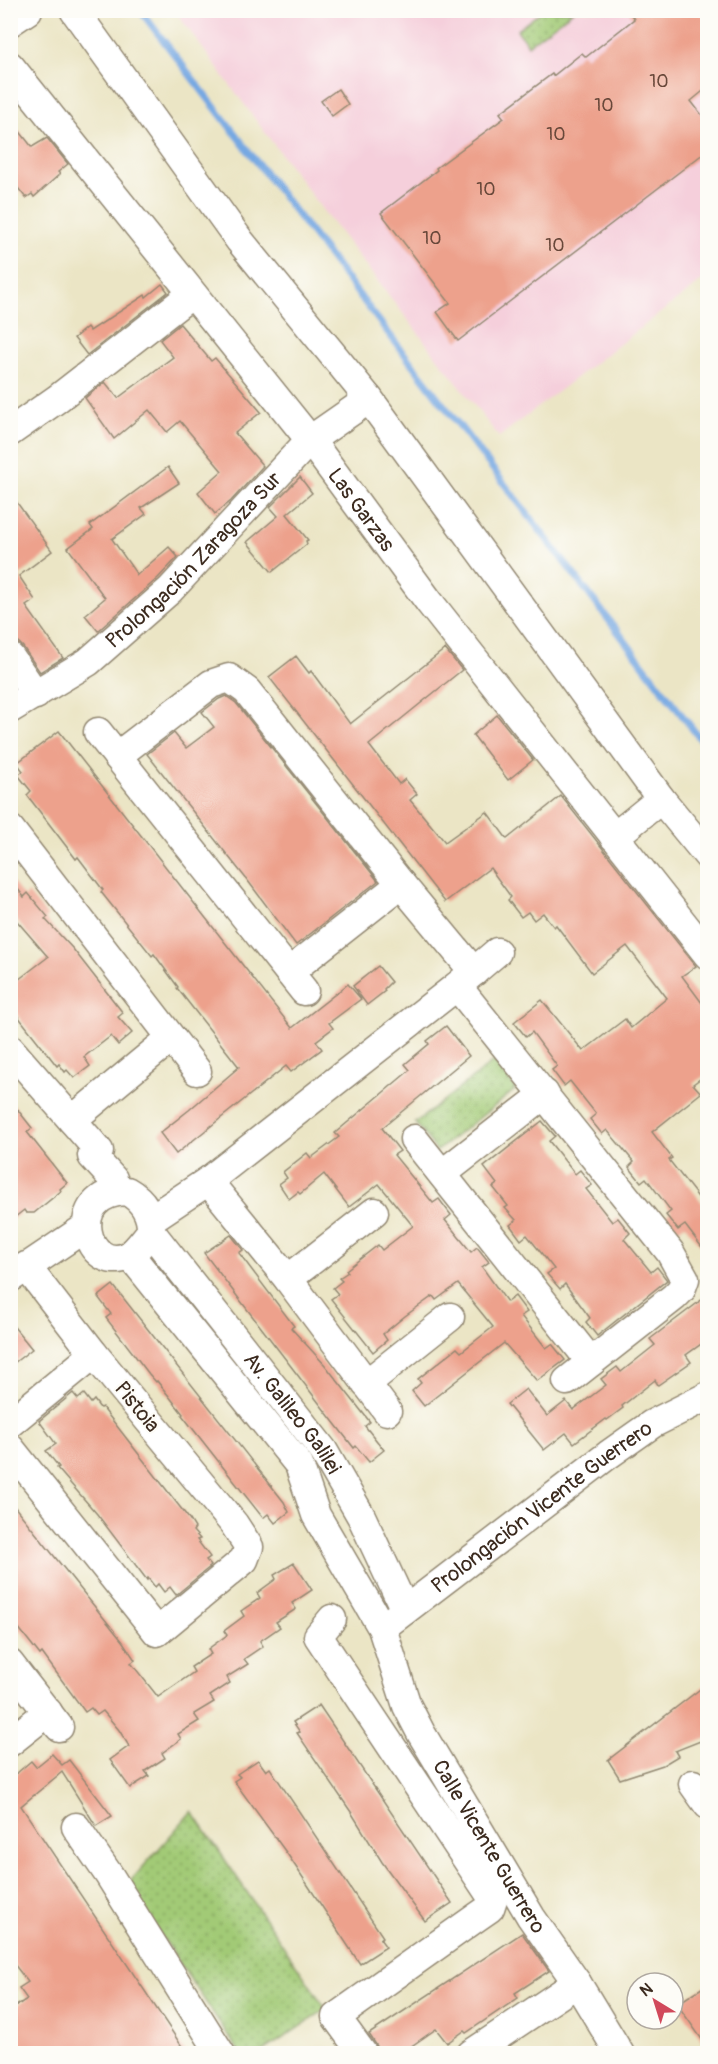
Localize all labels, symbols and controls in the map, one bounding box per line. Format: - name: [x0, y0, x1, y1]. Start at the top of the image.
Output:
- house number: 10: [649, 70, 669, 93]
- house number: 10: [594, 94, 614, 117]
- house number: 10: [546, 123, 566, 146]
- house number: 10: [476, 178, 496, 201]
- house number: 10: [422, 227, 442, 250]
- house number: 10: [545, 234, 565, 257]
- street label: Las Garzas: [322, 463, 401, 557]
- street label: Prolongación Zaragoza Sur: [100, 465, 288, 654]
- street label: Av. Galileo Galilei: [238, 1347, 348, 1479]
- street label: Pistoia: [108, 1376, 166, 1438]
- street label: Prolongación Vicente Guerrero: [426, 1415, 657, 1599]
- street label: Calle Vicente Guerrero: [427, 1755, 552, 1939]
- north arrow: [625, 1971, 685, 2031]
- text: N: [636, 1979, 657, 2001]

